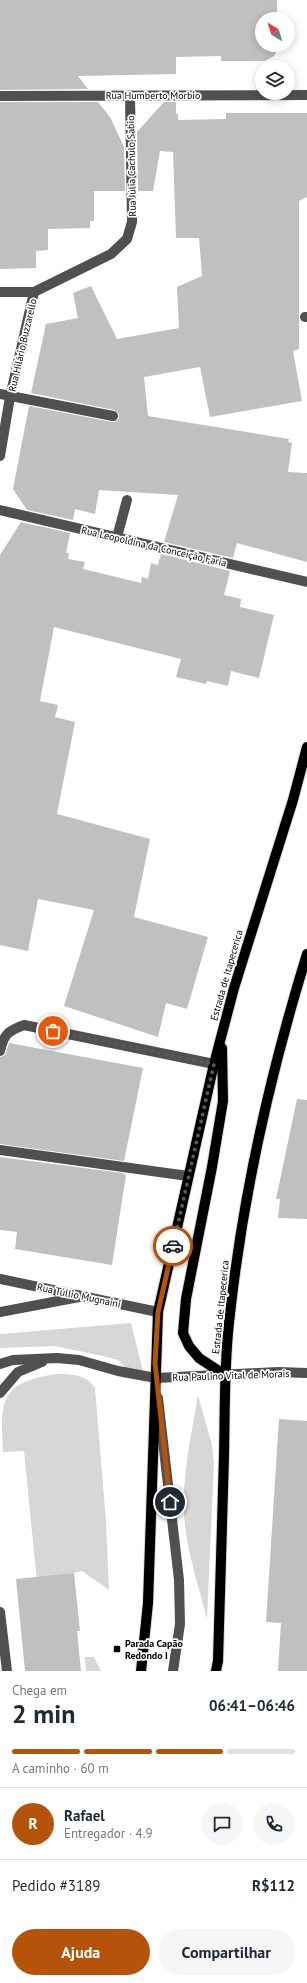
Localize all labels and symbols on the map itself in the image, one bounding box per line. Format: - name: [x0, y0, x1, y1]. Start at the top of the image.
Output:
- north arrow: [255, 12, 295, 52]
- street label: Rua Humberto Morbio: [106, 89, 200, 102]
- street label: Rua Júlia Cachulo Sabio: [124, 115, 139, 217]
- street label: Rua Hilário Buzzarello: [5, 297, 40, 393]
- street label: Rua Leopoldina da Conceição Faria: [80, 523, 228, 570]
- street label: Estrada de Itapecerica: [207, 928, 246, 1022]
- pin: [36, 1014, 70, 1048]
- courier: [153, 1226, 193, 1266]
- street label: Estrada de Itapecerica: [209, 1260, 232, 1354]
- street label: Rua Túllio Mugnaini: [36, 1280, 122, 1311]
- street label: Rua Paulino Vital de Morais: [172, 1367, 290, 1384]
- pin: [153, 1485, 187, 1519]
- place label: Parada Capão Redondo I: [125, 1637, 183, 1662]
- marker: Parada Capão Redondo I: [112, 1644, 122, 1654]

